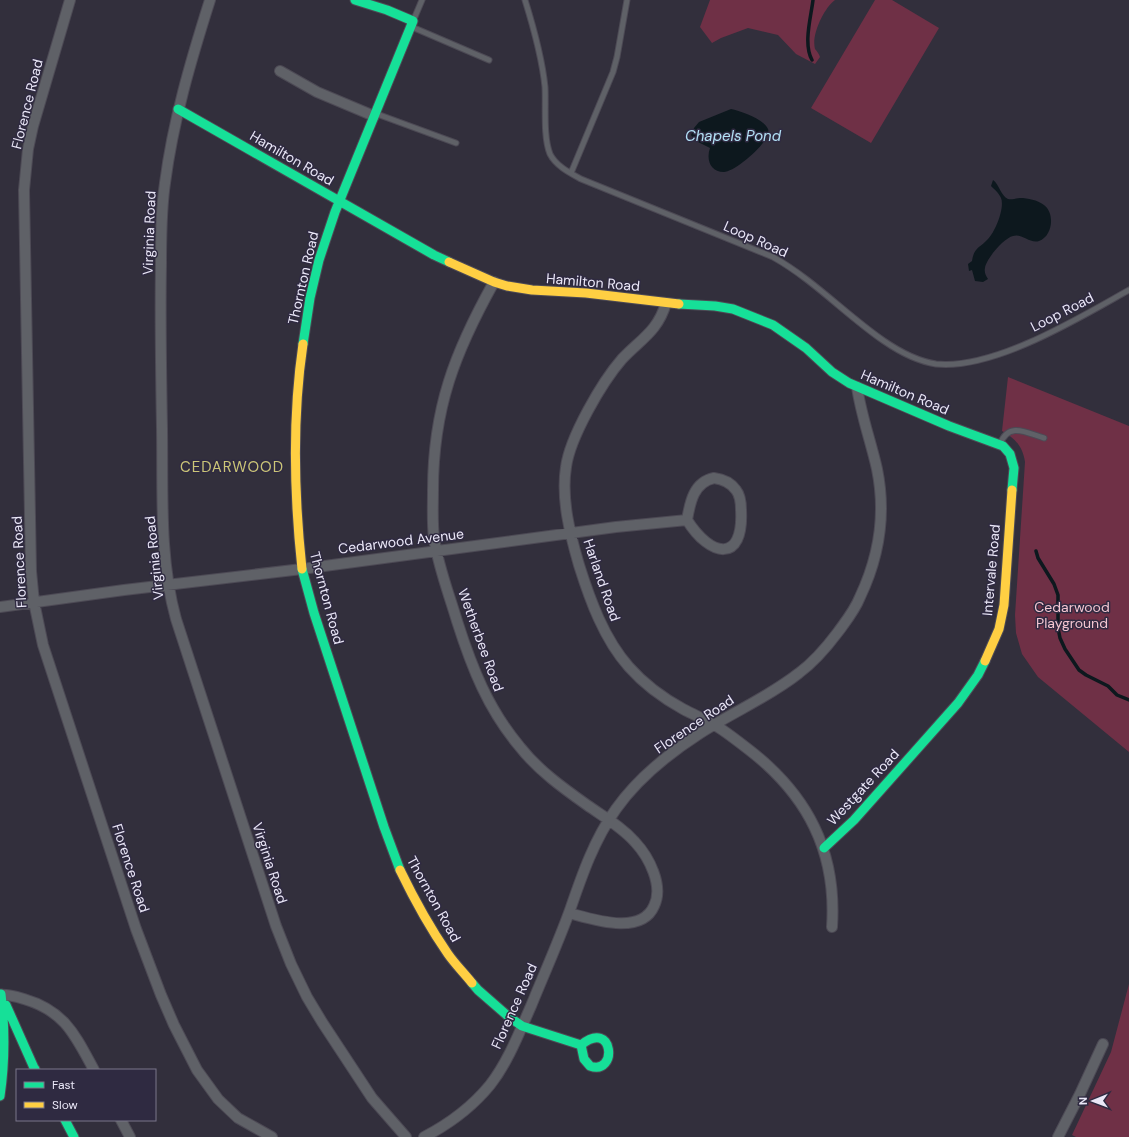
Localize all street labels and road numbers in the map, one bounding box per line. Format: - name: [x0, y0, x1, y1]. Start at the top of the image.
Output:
- street label: Florence Road: [7, 57, 47, 151]
- street label: Hamilton Road: [247, 127, 337, 189]
- street label: Virginia Road: [139, 191, 159, 275]
- street label: Loop Road: [721, 217, 791, 261]
- street label: Thornton Road: [284, 230, 322, 326]
- street label: Hamilton Road: [545, 269, 641, 295]
- street label: Loop Road: [1027, 288, 1097, 336]
- street label: Hamilton Road: [858, 365, 952, 419]
- street label: Virginia Road: [141, 515, 167, 601]
- street label: Florence Road: [8, 516, 30, 608]
- street label: Intervale Road: [978, 523, 1004, 617]
- street label: Cedarwood Avenue: [337, 524, 465, 558]
- street label: Harland Road: [579, 536, 625, 624]
- street label: Thornton Road: [306, 550, 348, 646]
- street label: Wetherbee Road: [454, 586, 508, 694]
- street label: Florence Road: [651, 691, 737, 757]
- street label: Westgate Road: [823, 745, 903, 829]
- street label: Virginia Road: [248, 820, 292, 906]
- street label: Florence Road: [108, 821, 154, 915]
- street label: Thornton Road: [403, 853, 465, 945]
- street label: Florence Road: [487, 960, 541, 1052]

